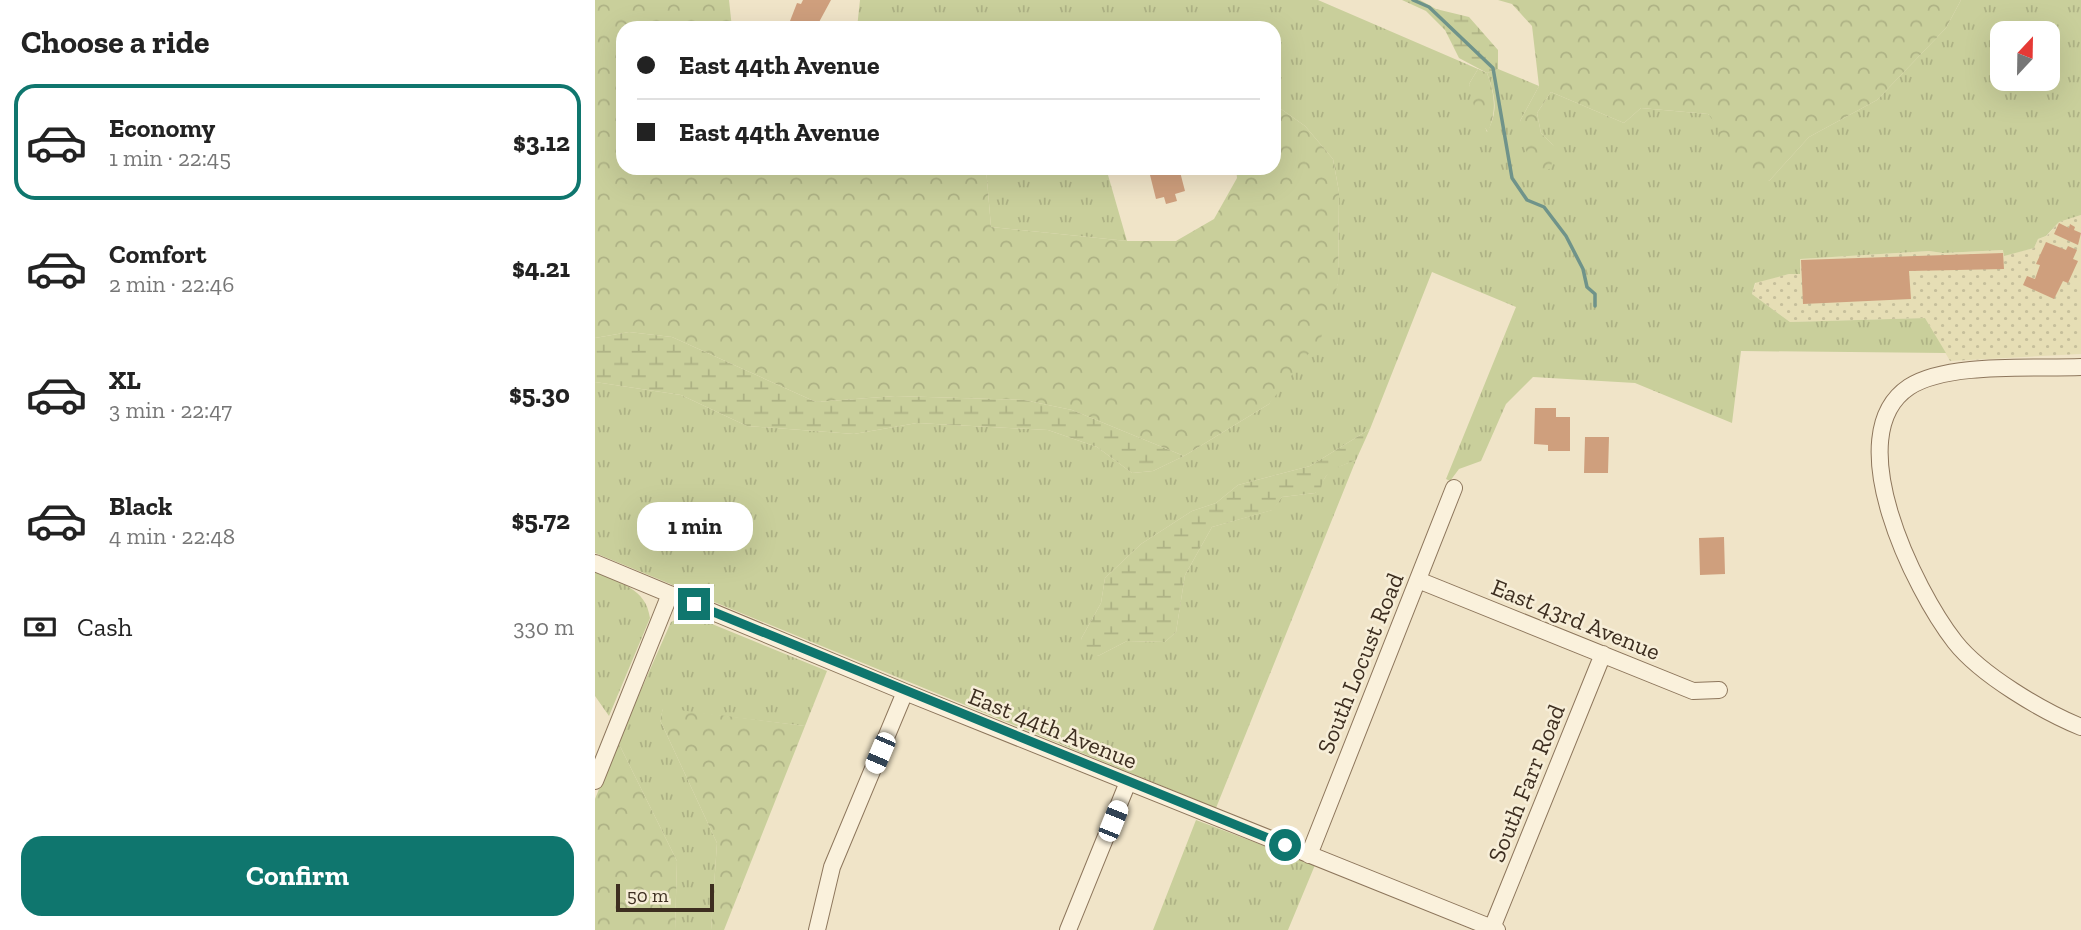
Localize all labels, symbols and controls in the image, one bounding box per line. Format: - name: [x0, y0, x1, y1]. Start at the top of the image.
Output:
- north arrow: [1990, 21, 2060, 91]
- map controls: [1990, 21, 2060, 91]
- text: Choose a ride: [21, 23, 209, 61]
- text: East 44th Avenue: [679, 49, 880, 81]
- icon: car: [25, 111, 88, 174]
- text: Economy: [109, 112, 215, 144]
- text: East 44th Avenue: [679, 116, 880, 148]
- text: $3.12: [513, 126, 570, 158]
- text: 1 min · 22:45: [109, 144, 231, 172]
- icon: car: [25, 237, 88, 300]
- text: Comfort: [109, 238, 206, 270]
- text: $4.21: [512, 252, 570, 284]
- text: 2 min · 22:46: [109, 270, 234, 298]
- icon: car: [25, 363, 88, 426]
- text: XL: [109, 364, 141, 396]
- text: $5.30: [509, 378, 570, 410]
- text: 3 min · 22:47: [109, 396, 232, 424]
- icon: car: [25, 489, 88, 552]
- text: Black: [109, 490, 172, 522]
- callout: 1 min: [636, 503, 752, 552]
- text: $5.72: [512, 504, 570, 536]
- text: 1 min: [668, 512, 722, 540]
- text: 4 min · 22:48: [109, 522, 235, 550]
- street label: South Locust Road: [1310, 568, 1410, 758]
- street label: East 43rd Avenue: [1487, 572, 1665, 666]
- route end: [678, 588, 710, 620]
- icon: cash: [21, 608, 59, 646]
- text: Cash: [77, 611, 132, 643]
- text: 330 m: [513, 613, 574, 641]
- street label: East 44th Avenue: [964, 681, 1142, 775]
- street label: South Farr Road: [1481, 700, 1571, 866]
- car: [863, 730, 898, 776]
- car: [1096, 798, 1131, 844]
- route start: [1269, 829, 1301, 861]
- button: Confirm: [21, 836, 574, 916]
- scale bar: [616, 881, 714, 913]
- text: 50 m: [627, 884, 668, 907]

